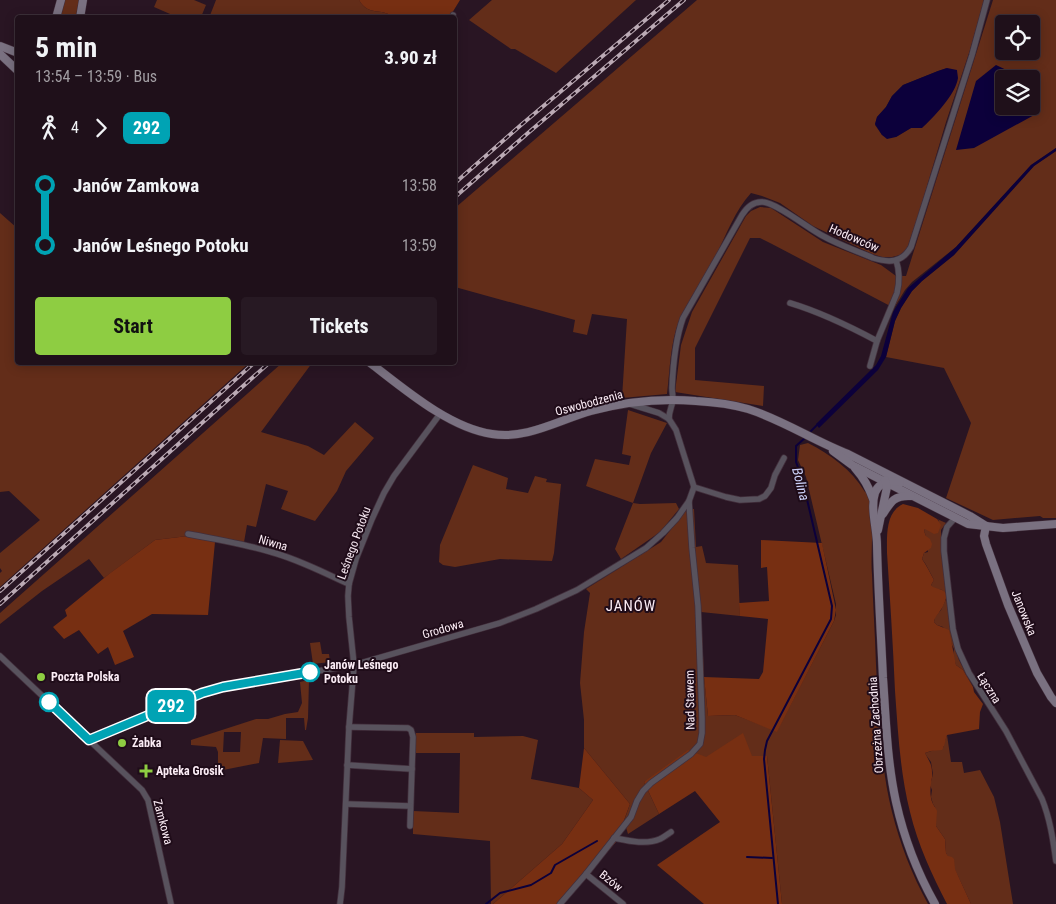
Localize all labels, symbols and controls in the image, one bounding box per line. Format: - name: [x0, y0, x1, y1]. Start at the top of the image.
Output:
- map controls: [995, 15, 1040, 115]
- button: locate: [995, 15, 1040, 60]
- text: 5 min: [35, 31, 97, 64]
- text: 3.90 zł: [384, 46, 437, 69]
- text: 13:54 – 13:59 · Bus: [35, 67, 157, 86]
- button: layers: [995, 70, 1040, 115]
- icon: walk: [35, 114, 63, 142]
- icon: forward: [87, 114, 115, 142]
- text: 292: [133, 117, 160, 138]
- text: 4: [71, 118, 79, 137]
- text: Janów Zamkowa: [73, 174, 199, 197]
- text: 13:58: [402, 176, 437, 195]
- street label: Hodowców: [827, 221, 881, 255]
- text: Janów Leśnego Potoku: [73, 234, 249, 257]
- text: 13:59: [402, 236, 437, 255]
- button: Start: [35, 297, 231, 355]
- button: Tickets: [241, 297, 437, 355]
- street label: Oswobodzenia: [554, 387, 625, 419]
- water label: Bolina: [789, 466, 813, 502]
- street label: Leśnego Potoku: [334, 505, 374, 581]
- street label: Niwna: [257, 532, 289, 554]
- street label: Janowska: [1009, 588, 1040, 638]
- district label: JANÓW: [606, 597, 656, 615]
- street label: Grodowa: [421, 616, 465, 642]
- place label: Janów Leśnego Potoku: [324, 658, 398, 686]
- marker: Janów Leśnego Potoku: [300, 662, 320, 682]
- place label: Poczta Polska: [51, 670, 120, 684]
- street label: Nad Stawem: [682, 670, 698, 730]
- street label: Łączna: [974, 670, 1004, 706]
- marker: Poczta Polska: [35, 671, 47, 683]
- street label: Obrzeżna Zachodnia: [866, 676, 886, 774]
- line badge: 292: [142, 690, 200, 722]
- unlabelled marker: [39, 692, 59, 712]
- text: 292: [157, 695, 185, 716]
- place label: Żabka: [132, 735, 162, 750]
- marker: Żabka: [116, 737, 128, 749]
- place label: Apteka Grosik: [156, 764, 224, 778]
- marker: Apteka Grosik: [140, 765, 152, 777]
- street label: Zamkowa: [150, 798, 176, 846]
- street label: Bzów: [597, 868, 626, 895]

